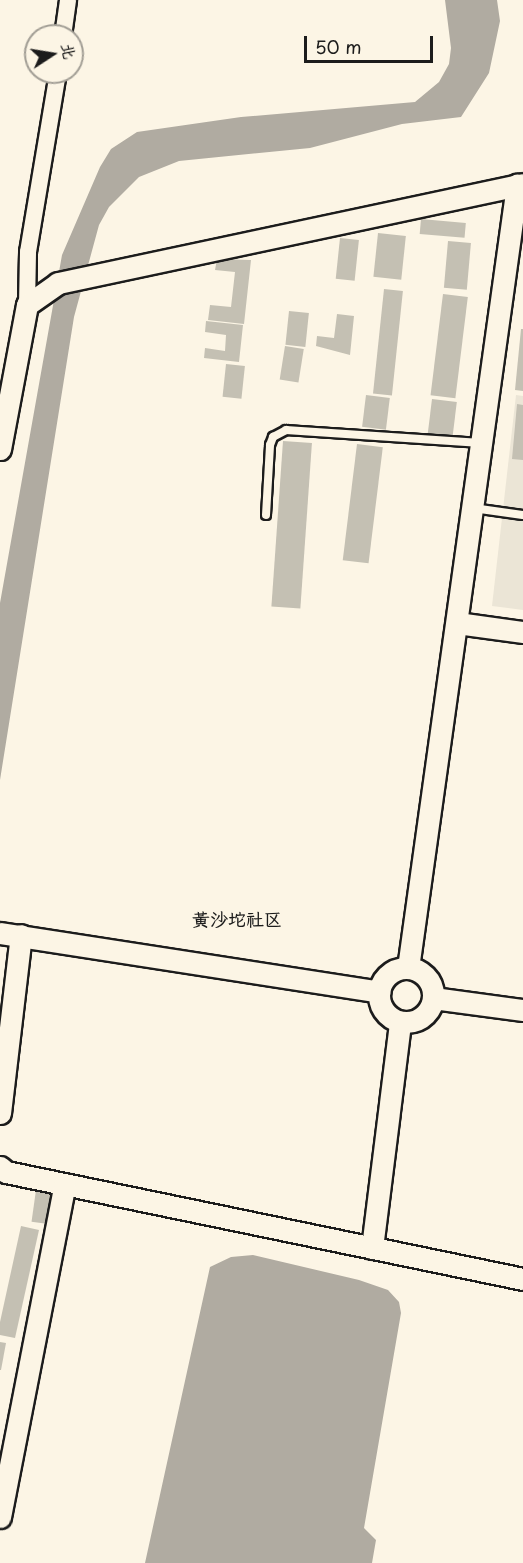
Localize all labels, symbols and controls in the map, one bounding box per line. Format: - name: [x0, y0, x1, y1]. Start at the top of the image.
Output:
- north arrow: [24, 24, 84, 84]
- scale bar: [307, 24, 436, 62]
- text: 50 m: [315, 33, 362, 60]
- text: 北: [56, 40, 83, 61]
- district label: 黄沙坨社区: [192, 908, 282, 930]

